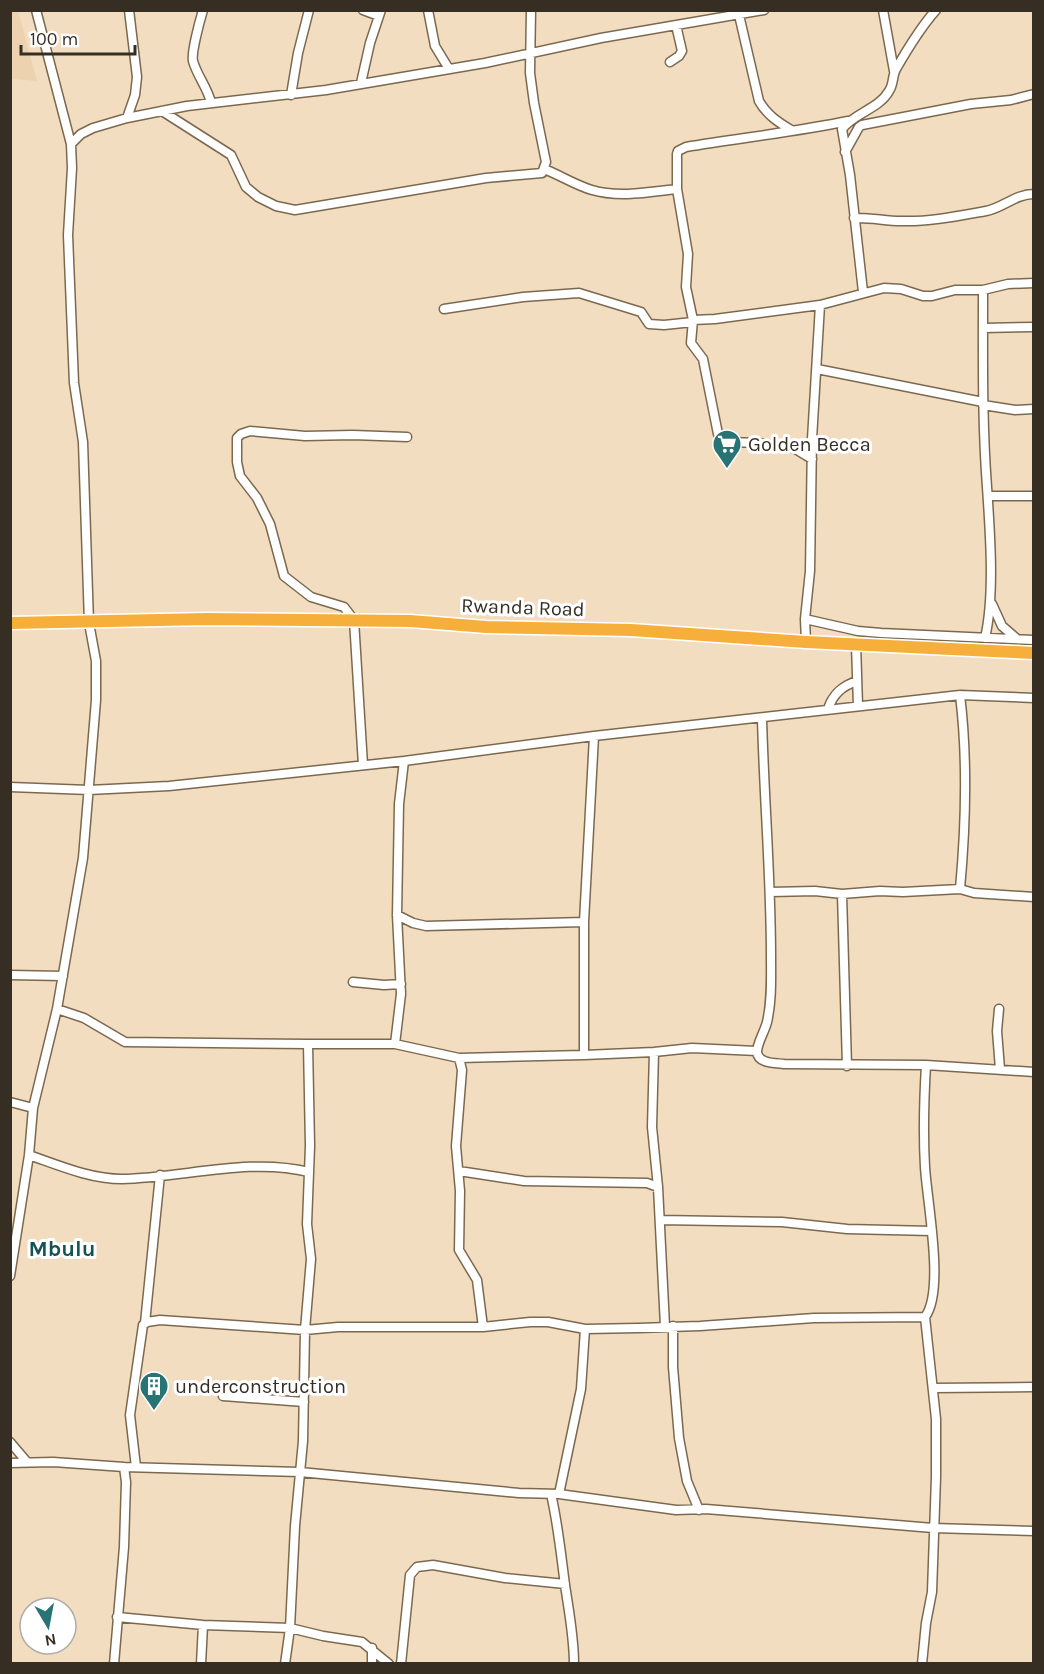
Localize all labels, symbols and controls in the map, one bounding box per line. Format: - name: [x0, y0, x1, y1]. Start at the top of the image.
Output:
- scale bar: [21, 18, 135, 56]
- text: 100 m: [30, 28, 78, 50]
- supermarket icon: Golden Becca: [711, 428, 743, 470]
- place label: Golden Becca: [748, 433, 871, 456]
- street label: Rwanda Road: [461, 594, 585, 621]
- district label: Mbulu: [28, 1236, 96, 1262]
- building icon: underconstruction: [138, 1370, 170, 1412]
- place label: underconstruction: [175, 1375, 346, 1398]
- north arrow: [18, 1596, 78, 1656]
- text: N: [43, 1630, 58, 1651]

